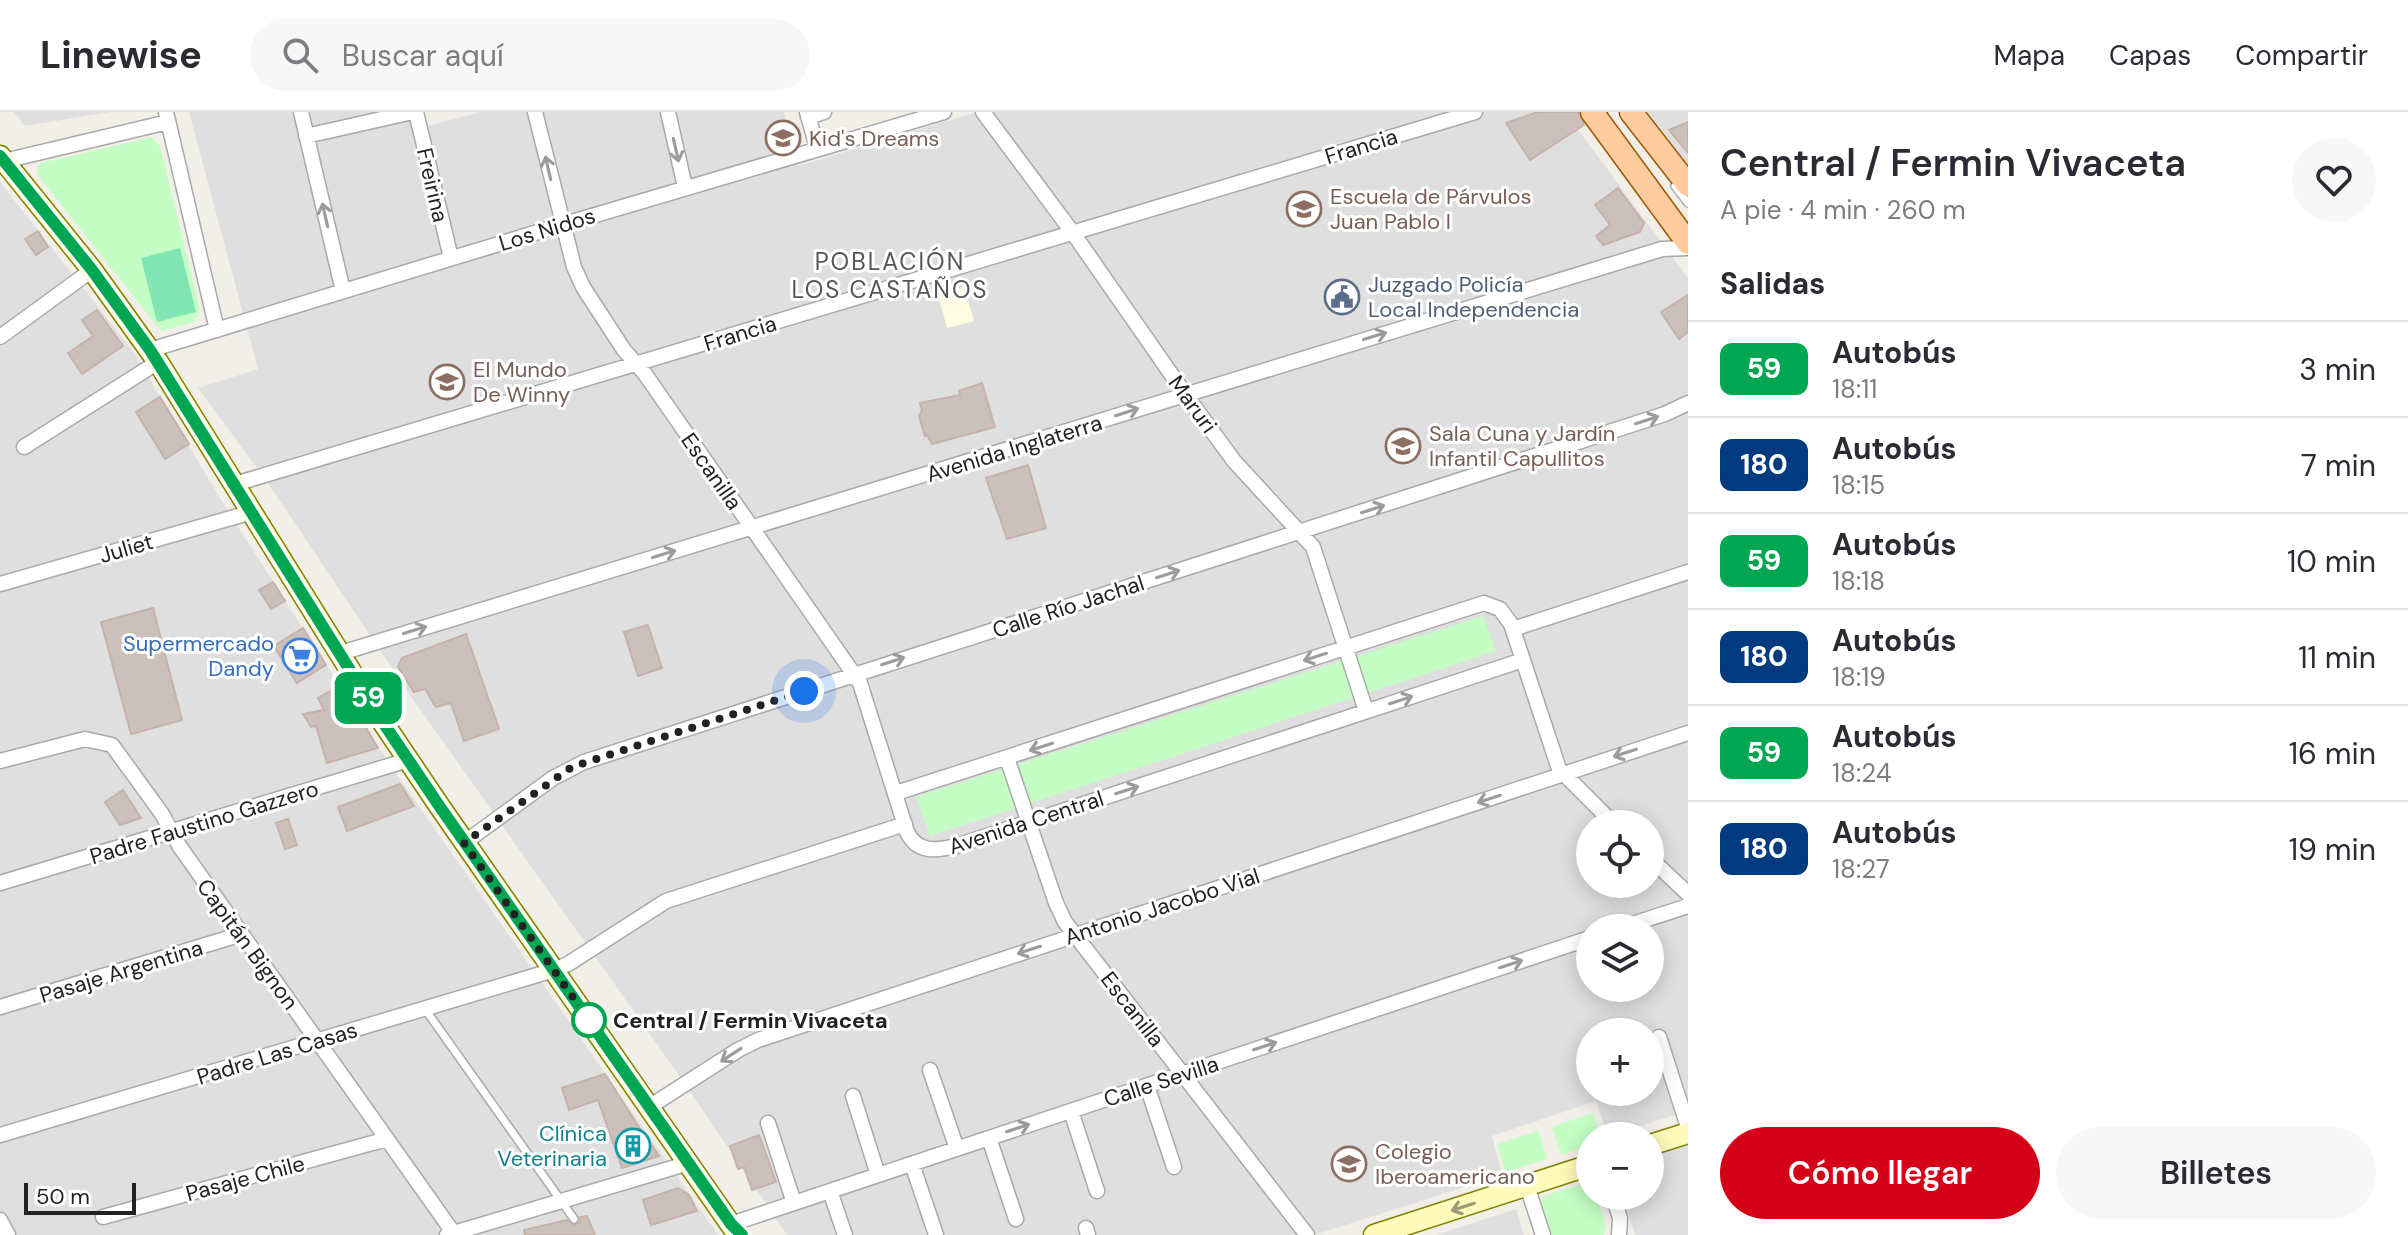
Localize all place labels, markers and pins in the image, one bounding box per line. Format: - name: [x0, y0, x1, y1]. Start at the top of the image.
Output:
- school or university icon: Kid's Dreams: [764, 119, 802, 157]
- place label: Kid's Dreams: [809, 124, 939, 153]
- place label: Escuela de Párvulos Juan Pablo I: [1330, 182, 1532, 236]
- school or university icon: Escuela de Párvulos Juan Pablo I: [1285, 190, 1323, 228]
- place label: Juzgado Policía Local Independencia: [1368, 270, 1579, 324]
- public building icon: Juzgado Policía Local Independencia: [1323, 278, 1361, 316]
- place label: El Mundo De Winny: [473, 355, 570, 409]
- school or university icon: El Mundo De Winny: [428, 363, 466, 401]
- place label: Sala Cuna y Jardín Infantil Capullitos: [1429, 419, 1615, 473]
- school or university icon: Sala Cuna y Jardín Infantil Capullitos: [1384, 427, 1422, 465]
- place label: Supermercado Dandy: [123, 629, 274, 683]
- supermarket icon: Supermercado Dandy: [281, 637, 319, 675]
- marker: Central / Fermin Vivaceta: [572, 1003, 606, 1037]
- place label: Central / Fermin Vivaceta: [613, 1006, 888, 1035]
- place label: Clínica Veterinaria: [497, 1119, 607, 1173]
- building icon: Clínica Veterinaria: [614, 1127, 652, 1165]
- place label: Colegio Iberoamericano: [1375, 1137, 1535, 1191]
- school or university icon: Colegio Iberoamericano: [1330, 1145, 1368, 1183]

